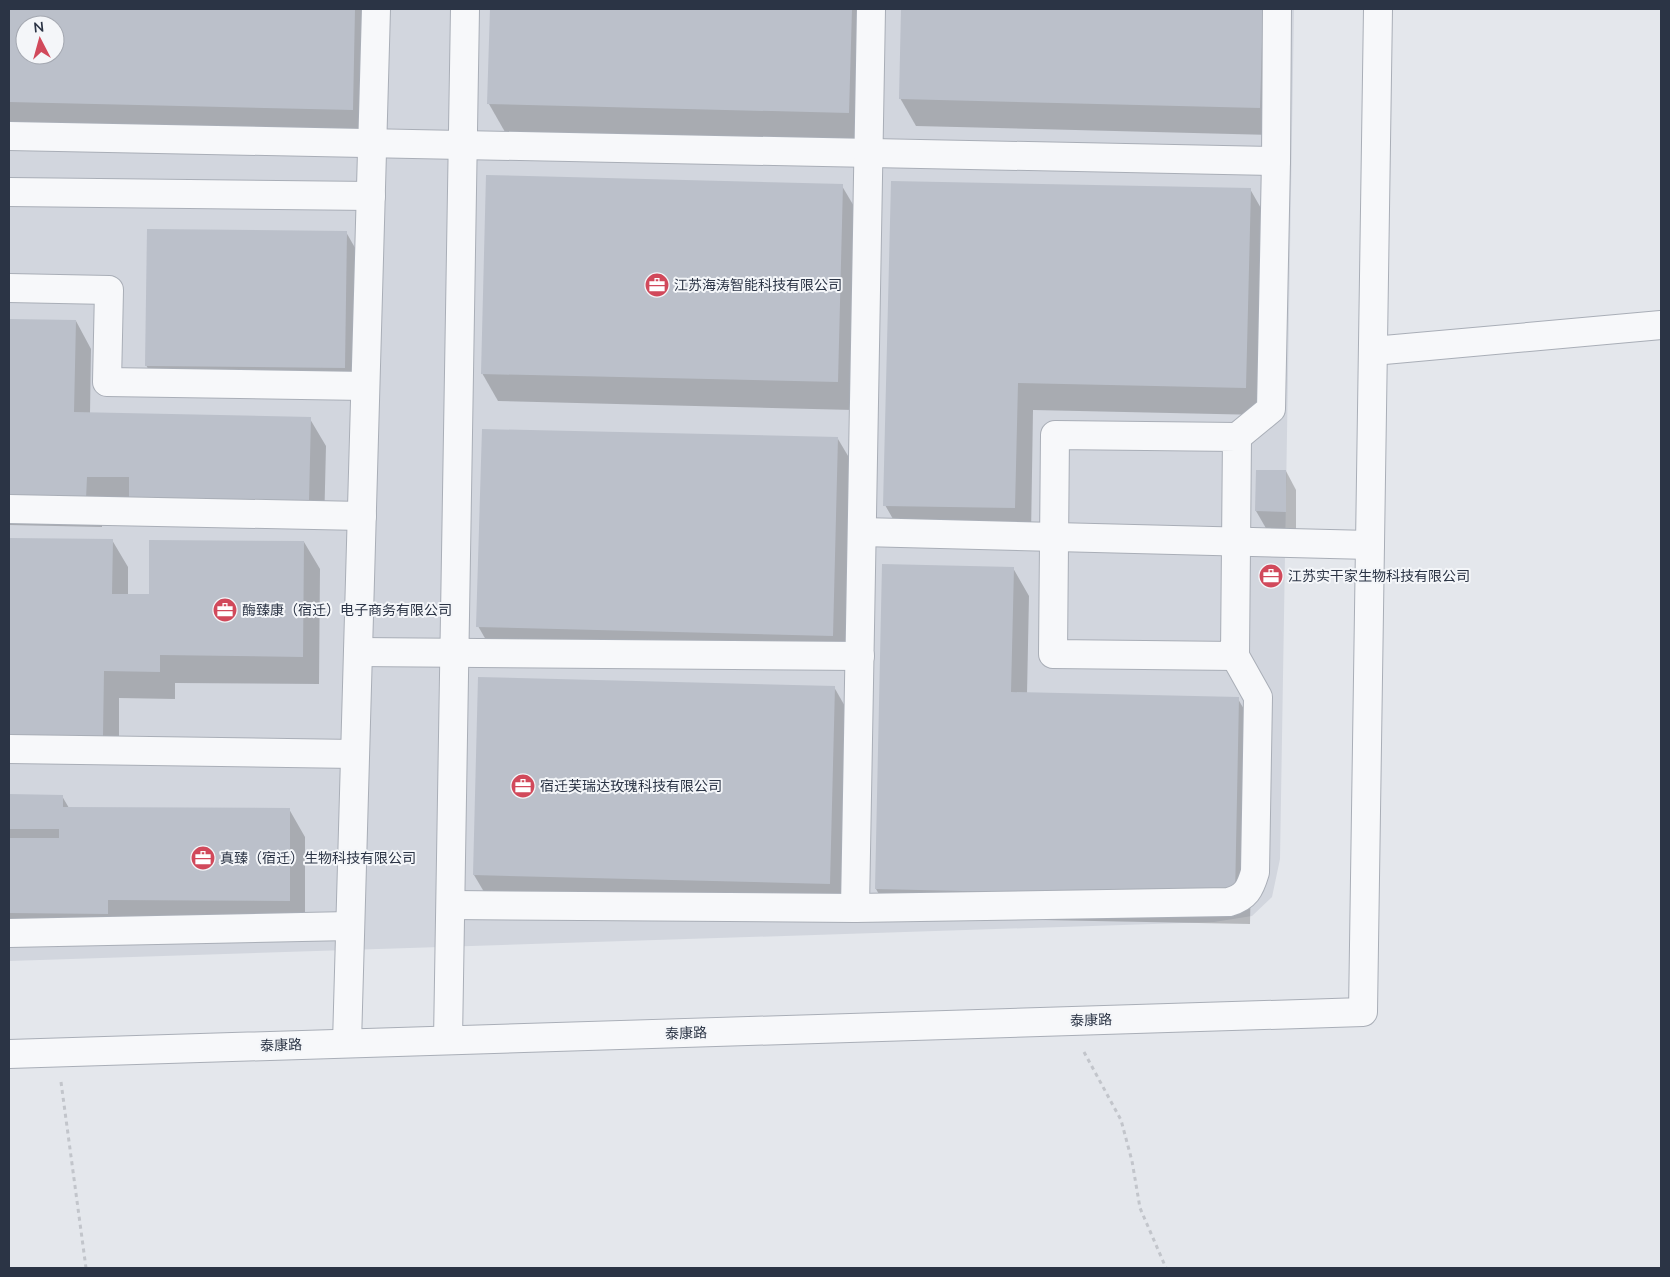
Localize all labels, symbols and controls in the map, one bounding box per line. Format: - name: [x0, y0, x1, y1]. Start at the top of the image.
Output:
- north arrow: [15, 15, 65, 65]
- text: N: [32, 18, 45, 37]
- office icon: 江苏海涛智能科技有限公司: [644, 272, 670, 298]
- place label: 江苏海涛智能科技有限公司: [674, 276, 842, 294]
- office icon: 江苏实干家生物科技有限公司: [1258, 563, 1284, 589]
- place label: 江苏实干家生物科技有限公司: [1288, 567, 1470, 585]
- office icon: 酶臻康（宿迁）电子商务有限公司: [212, 597, 238, 623]
- place label: 酶臻康（宿迁）电子商务有限公司: [242, 601, 452, 619]
- office icon: 宿迁芙瑞达玫瑰科技有限公司: [510, 773, 536, 799]
- place label: 宿迁芙瑞达玫瑰科技有限公司: [540, 777, 722, 795]
- office icon: 真臻（宿迁）生物科技有限公司: [190, 845, 216, 871]
- place label: 真臻（宿迁）生物科技有限公司: [220, 849, 416, 867]
- street label: 泰康路: [1070, 1010, 1112, 1030]
- street label: 泰康路: [665, 1023, 707, 1043]
- street label: 泰康路: [260, 1035, 302, 1055]

